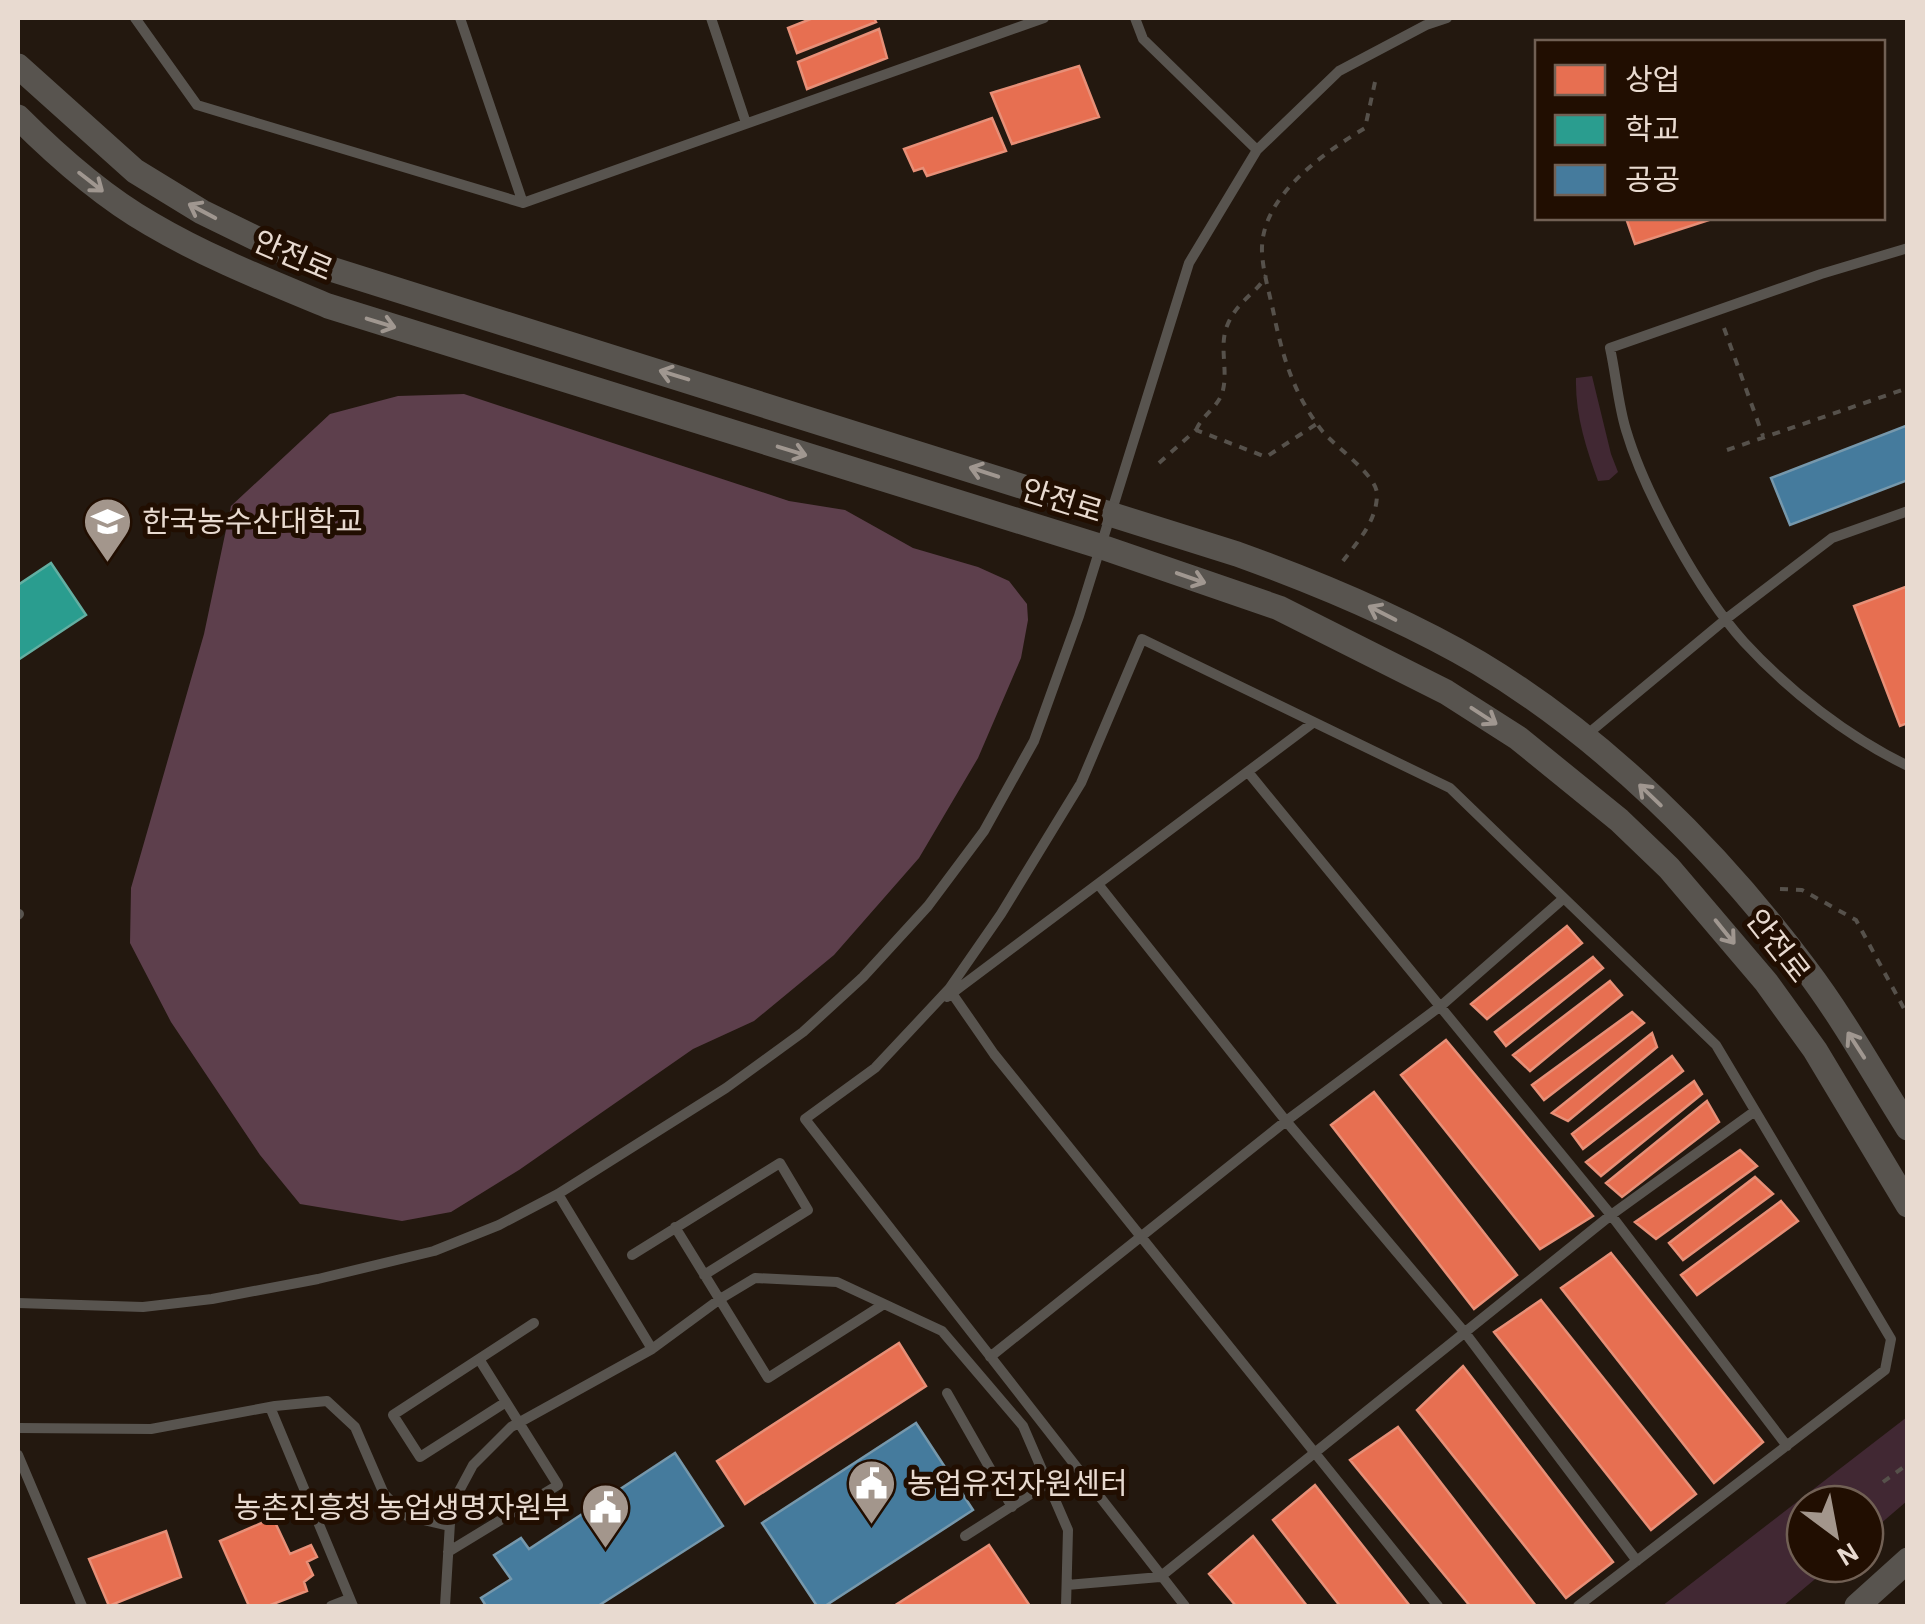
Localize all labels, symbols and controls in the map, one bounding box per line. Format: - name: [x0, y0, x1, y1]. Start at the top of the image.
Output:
- legend: [1535, 40, 1885, 220]
- text: 상업: [1625, 65, 1680, 96]
- text: 학교: [1625, 115, 1680, 146]
- text: 공공: [1625, 166, 1680, 196]
- one-way arrow: [77, 170, 103, 192]
- one-way arrow: [188, 201, 218, 220]
- street label: 안전로: [249, 225, 337, 287]
- one-way arrow: [365, 315, 397, 333]
- one-way arrow: [658, 365, 690, 383]
- one-way arrow: [775, 443, 807, 461]
- one-way arrow: [968, 462, 1000, 480]
- street label: 안전로: [1018, 474, 1106, 528]
- school or university icon: 한국농수산대학교: [81, 496, 133, 564]
- place label: 한국농수산대학교: [142, 507, 363, 538]
- one-way arrow: [1174, 570, 1205, 588]
- one-way arrow: [1367, 603, 1397, 622]
- one-way arrow: [1469, 706, 1497, 727]
- one-way arrow: [1638, 783, 1663, 807]
- street label: 안전로: [1740, 904, 1816, 988]
- one-way arrow: [1714, 918, 1736, 944]
- one-way arrow: [1845, 1031, 1866, 1060]
- public building icon: 농업유전자원센터: [846, 1458, 898, 1526]
- place label: 농업유전자원센터: [907, 1468, 1128, 1500]
- public building icon: 농촌진흥청 농업생명자원부: [579, 1482, 631, 1550]
- north arrow: [1785, 1484, 1885, 1584]
- place label: 농촌진흥청 농업생명자원부: [234, 1493, 570, 1524]
- text: N: [1832, 1536, 1863, 1571]

